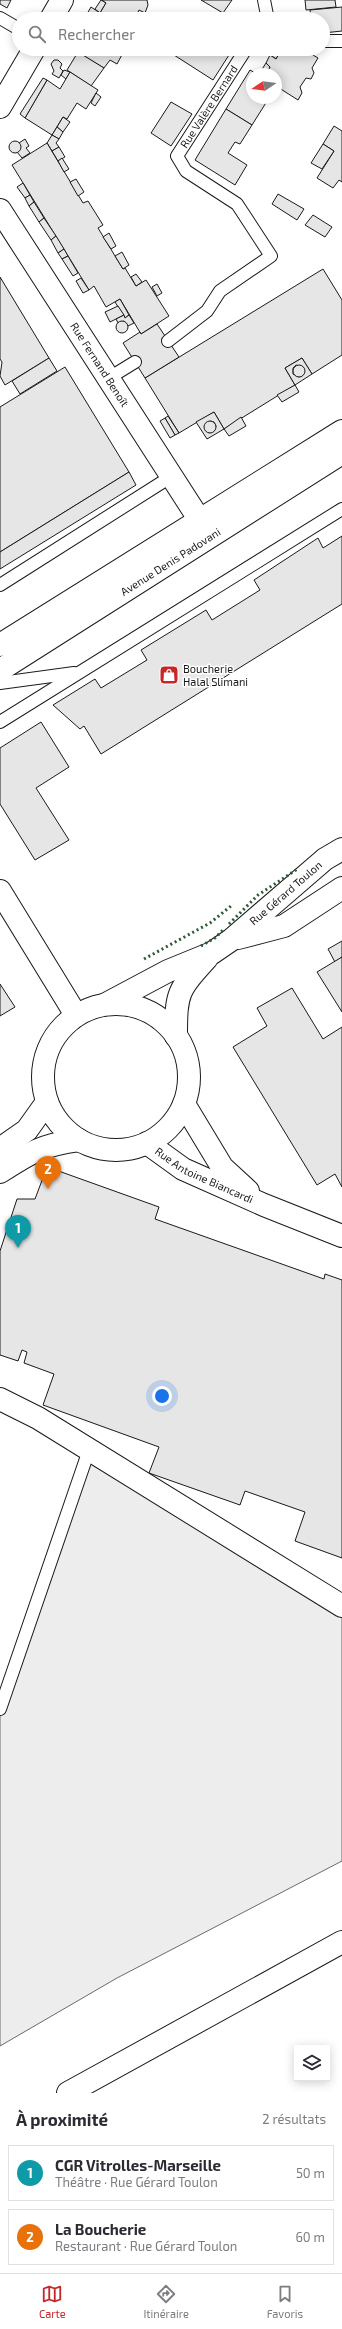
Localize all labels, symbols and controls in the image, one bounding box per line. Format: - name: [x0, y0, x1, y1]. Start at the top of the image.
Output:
- search box: [12, 12, 330, 56]
- icon: search: [26, 23, 48, 45]
- text: Rechercher: [58, 25, 135, 43]
- street label: Rue Valère Bernard: [177, 63, 240, 150]
- north arrow: [246, 68, 282, 104]
- street label: Rue Fernand Benoît: [68, 320, 132, 409]
- street label: Avenue Denis Padovani: [118, 525, 223, 598]
- place label: Boucherie Halal Slimani: [183, 662, 248, 688]
- shop icon: Boucherie Halal Slimani: [158, 664, 180, 686]
- street label: Rue Gérard Toulon: [247, 858, 324, 927]
- street label: Rue Antoine Biancardi: [153, 1144, 255, 1205]
- pin: 2: [35, 1156, 61, 1189]
- pin: 1: [5, 1215, 31, 1248]
- your location: [152, 1386, 172, 1406]
- map controls: [294, 2045, 330, 2081]
- button: layers: [294, 2045, 330, 2081]
- text: À proximité: [16, 2109, 108, 2129]
- text: 2 résultats: [262, 2111, 326, 2127]
- text: CGR Vitrolles-Marseille: [55, 2156, 221, 2174]
- text: 1: [27, 2165, 33, 2181]
- text: 50 m: [296, 2165, 325, 2181]
- text: Théâtre · Rue Gérard Toulon: [55, 2174, 218, 2190]
- text: La Boucherie: [55, 2220, 146, 2238]
- text: 2: [26, 2229, 34, 2245]
- text: 60 m: [295, 2229, 325, 2245]
- text: Restaurant · Rue Gérard Toulon: [55, 2238, 237, 2254]
- tab: Carte: [39, 2283, 66, 2320]
- tab: Itinéraire: [143, 2283, 189, 2320]
- tab: Favoris: [267, 2283, 303, 2320]

